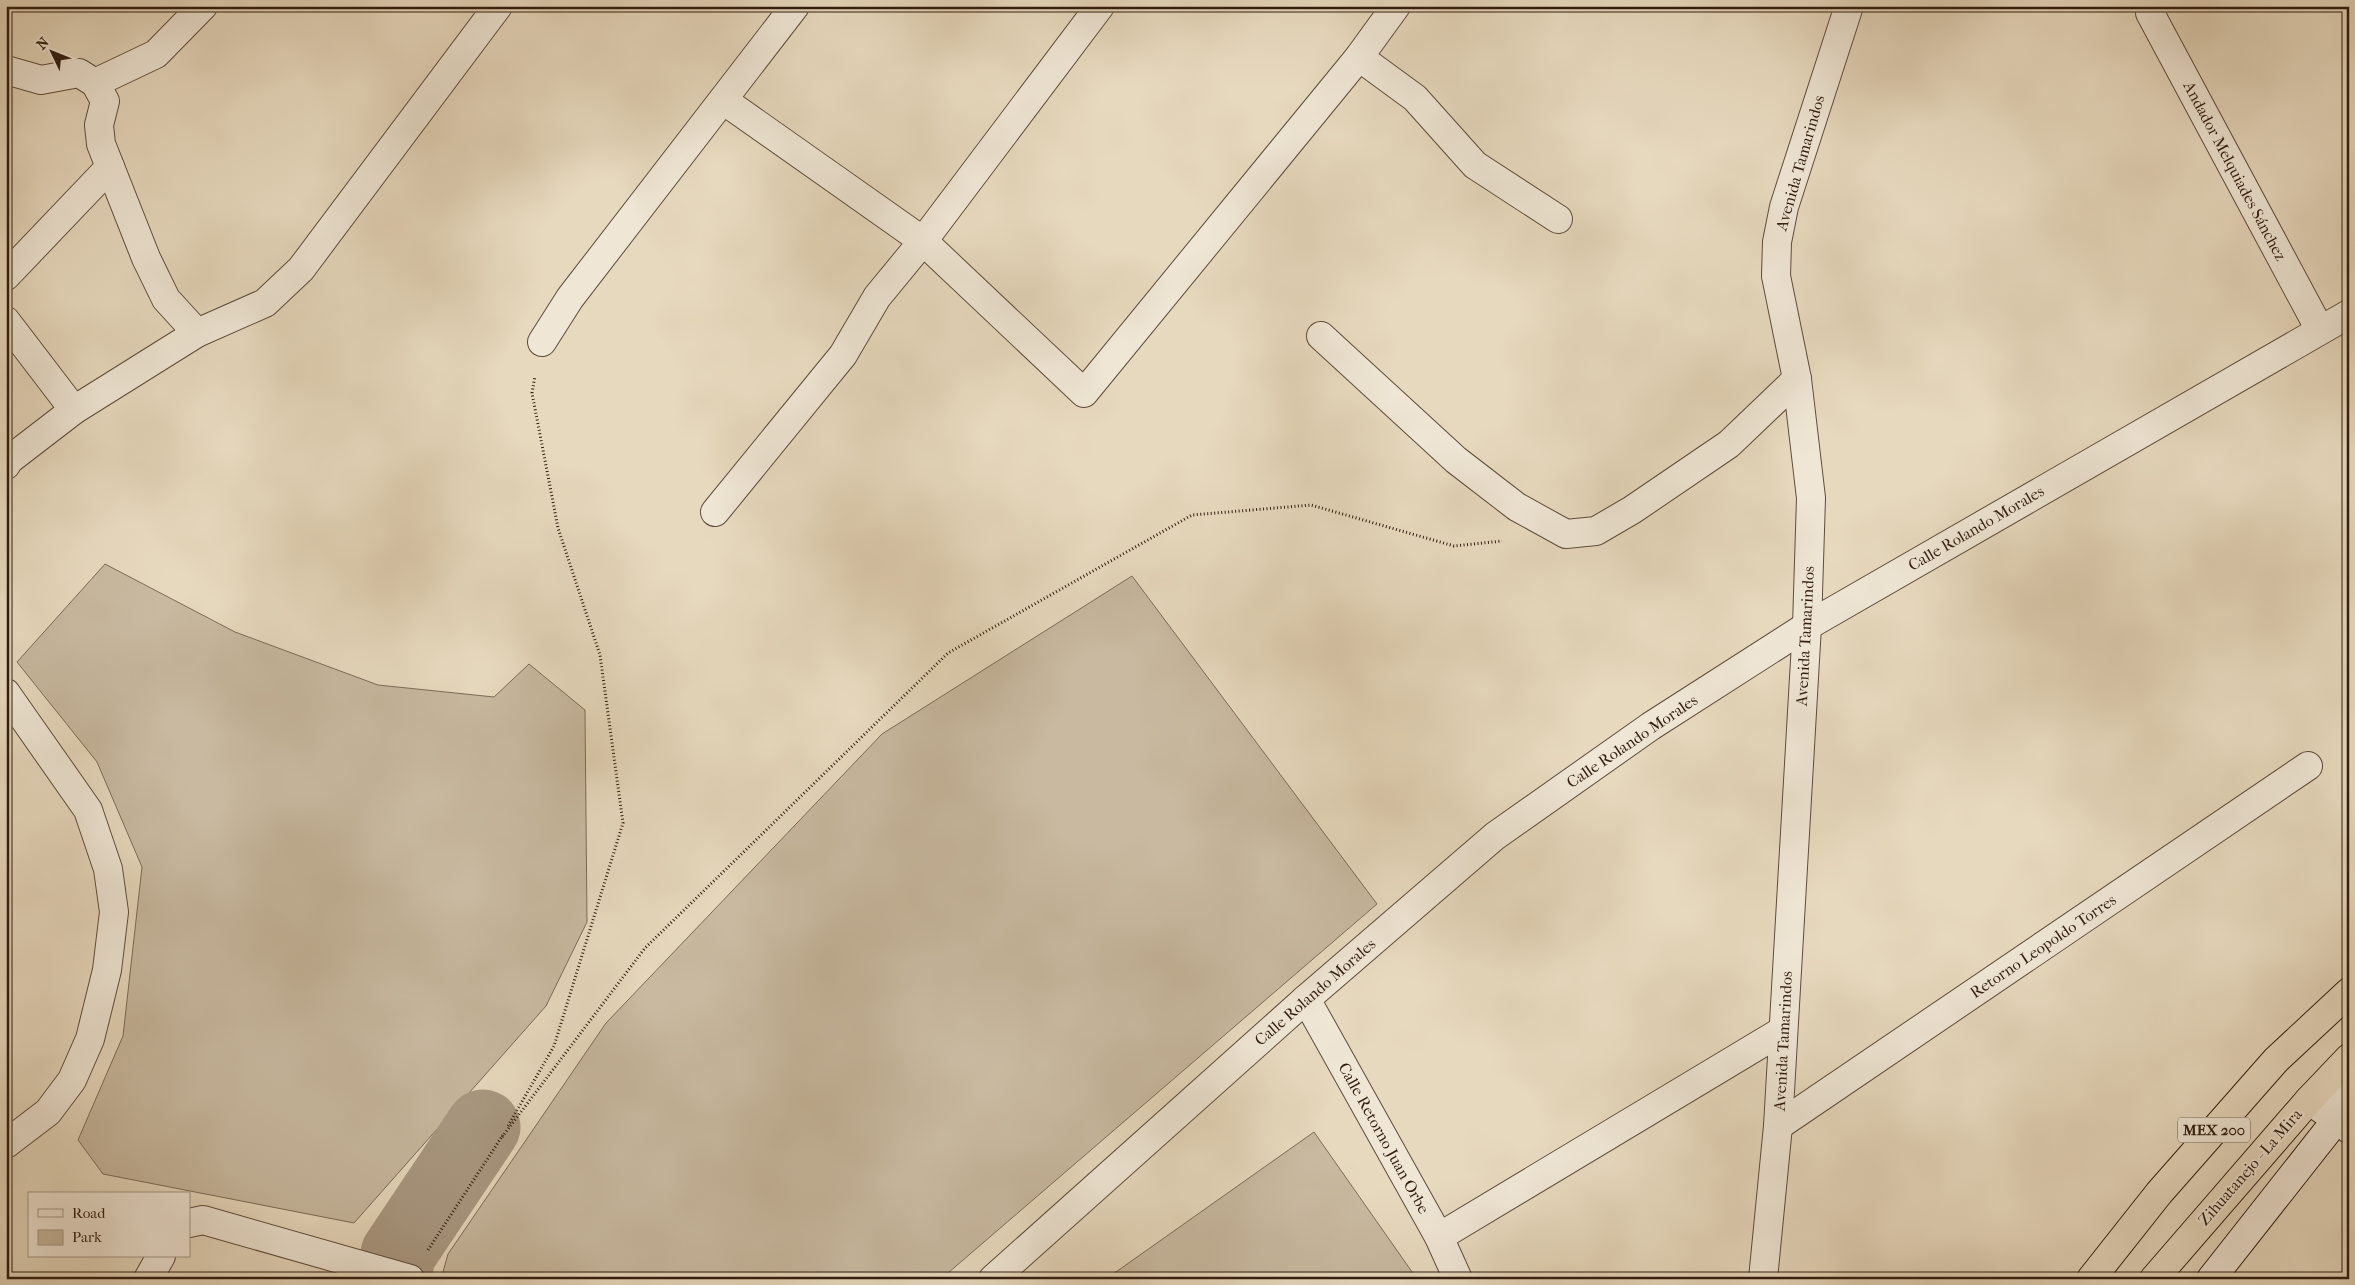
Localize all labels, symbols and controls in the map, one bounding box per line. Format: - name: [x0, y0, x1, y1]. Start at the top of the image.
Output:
- north arrow: [28, 28, 78, 78]
- text: N: [33, 34, 53, 53]
- street label: Andador Melquiades Sánchez: [2179, 77, 2290, 264]
- street label: Avenida Tamarindos: [1771, 93, 1828, 234]
- street label: Calle Rolando Morales: [1905, 481, 2047, 575]
- street label: Avenida Tamarindos: [1792, 565, 1818, 707]
- street label: Calle Rolando Morales: [1563, 690, 1701, 792]
- street label: Retorno Leopoldo Torres: [1966, 890, 2120, 1002]
- street label: Calle Rolando Morales: [1251, 934, 1379, 1050]
- street label: Avenida Tamarindos: [1770, 970, 1796, 1112]
- street label: Calle Retorno Juan Orbe: [1335, 1059, 1433, 1217]
- street label: Zihuatanejo - La Mira: [2194, 1104, 2306, 1229]
- road number: MEX 200: [2178, 1118, 2250, 1142]
- legend: [28, 1192, 190, 1258]
- text: Road: [72, 1204, 106, 1222]
- text: Park: [72, 1228, 102, 1246]

